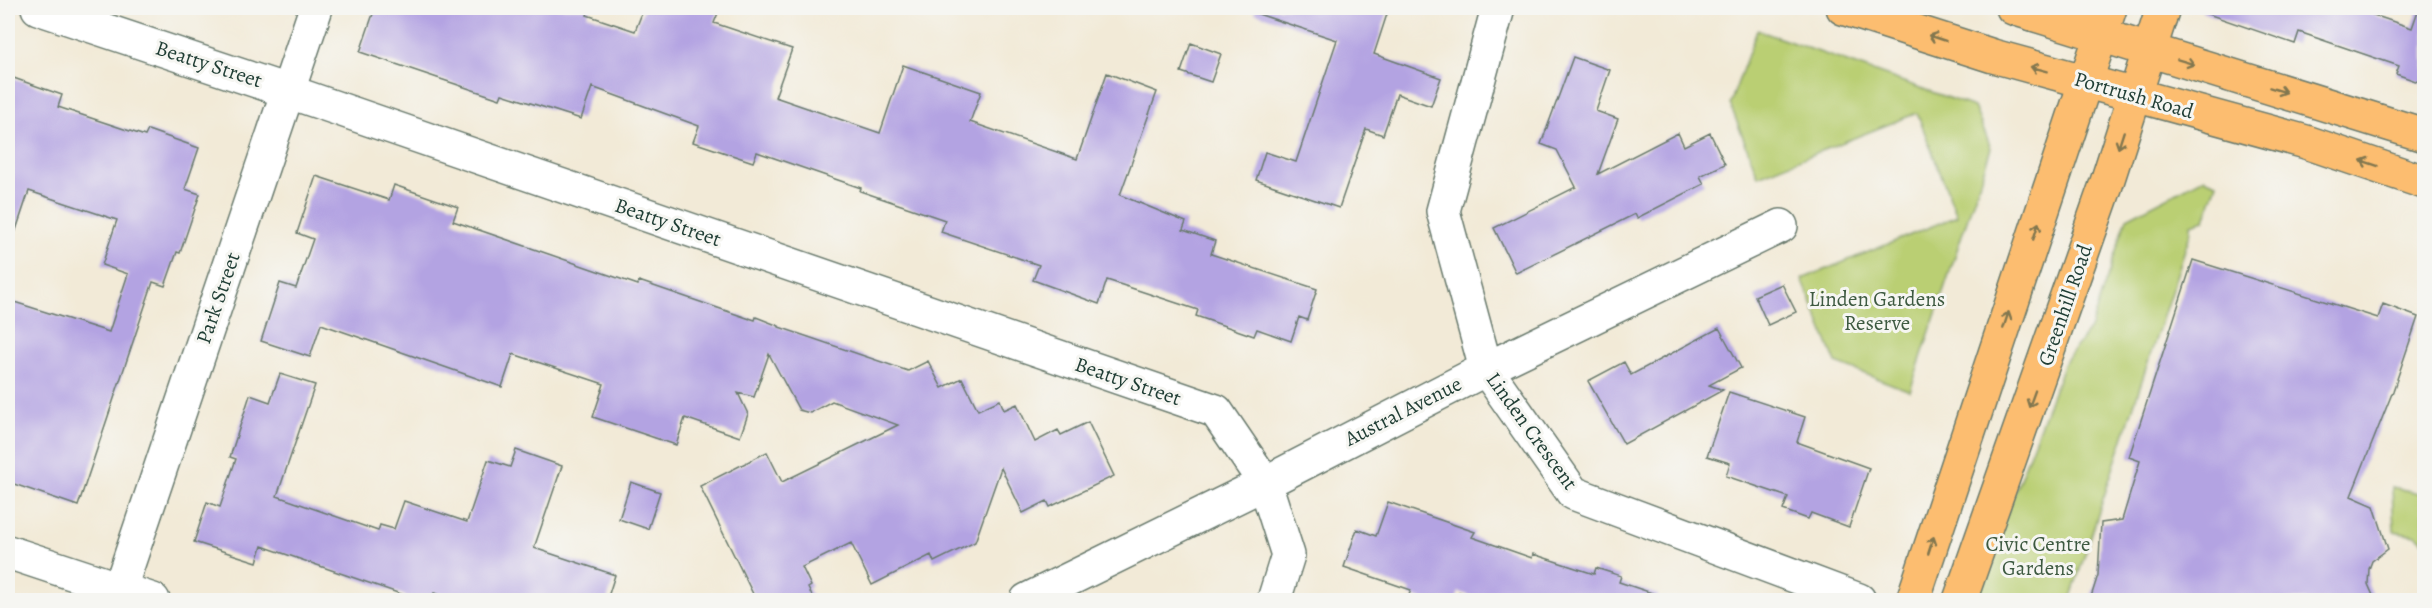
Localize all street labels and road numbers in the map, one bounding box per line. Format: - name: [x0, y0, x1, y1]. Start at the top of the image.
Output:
- street label: Beatty Street: [152, 34, 266, 94]
- street label: Portrush Road: [2071, 65, 2198, 126]
- street label: Beatty Street: [611, 191, 725, 253]
- street label: Greenhill Road: [2031, 240, 2099, 370]
- street label: Park Street: [189, 248, 247, 348]
- street label: Beatty Street: [1071, 350, 1185, 412]
- street label: Linden Crescent: [1480, 366, 1584, 496]
- street label: Austral Avenue: [1339, 369, 1466, 453]

